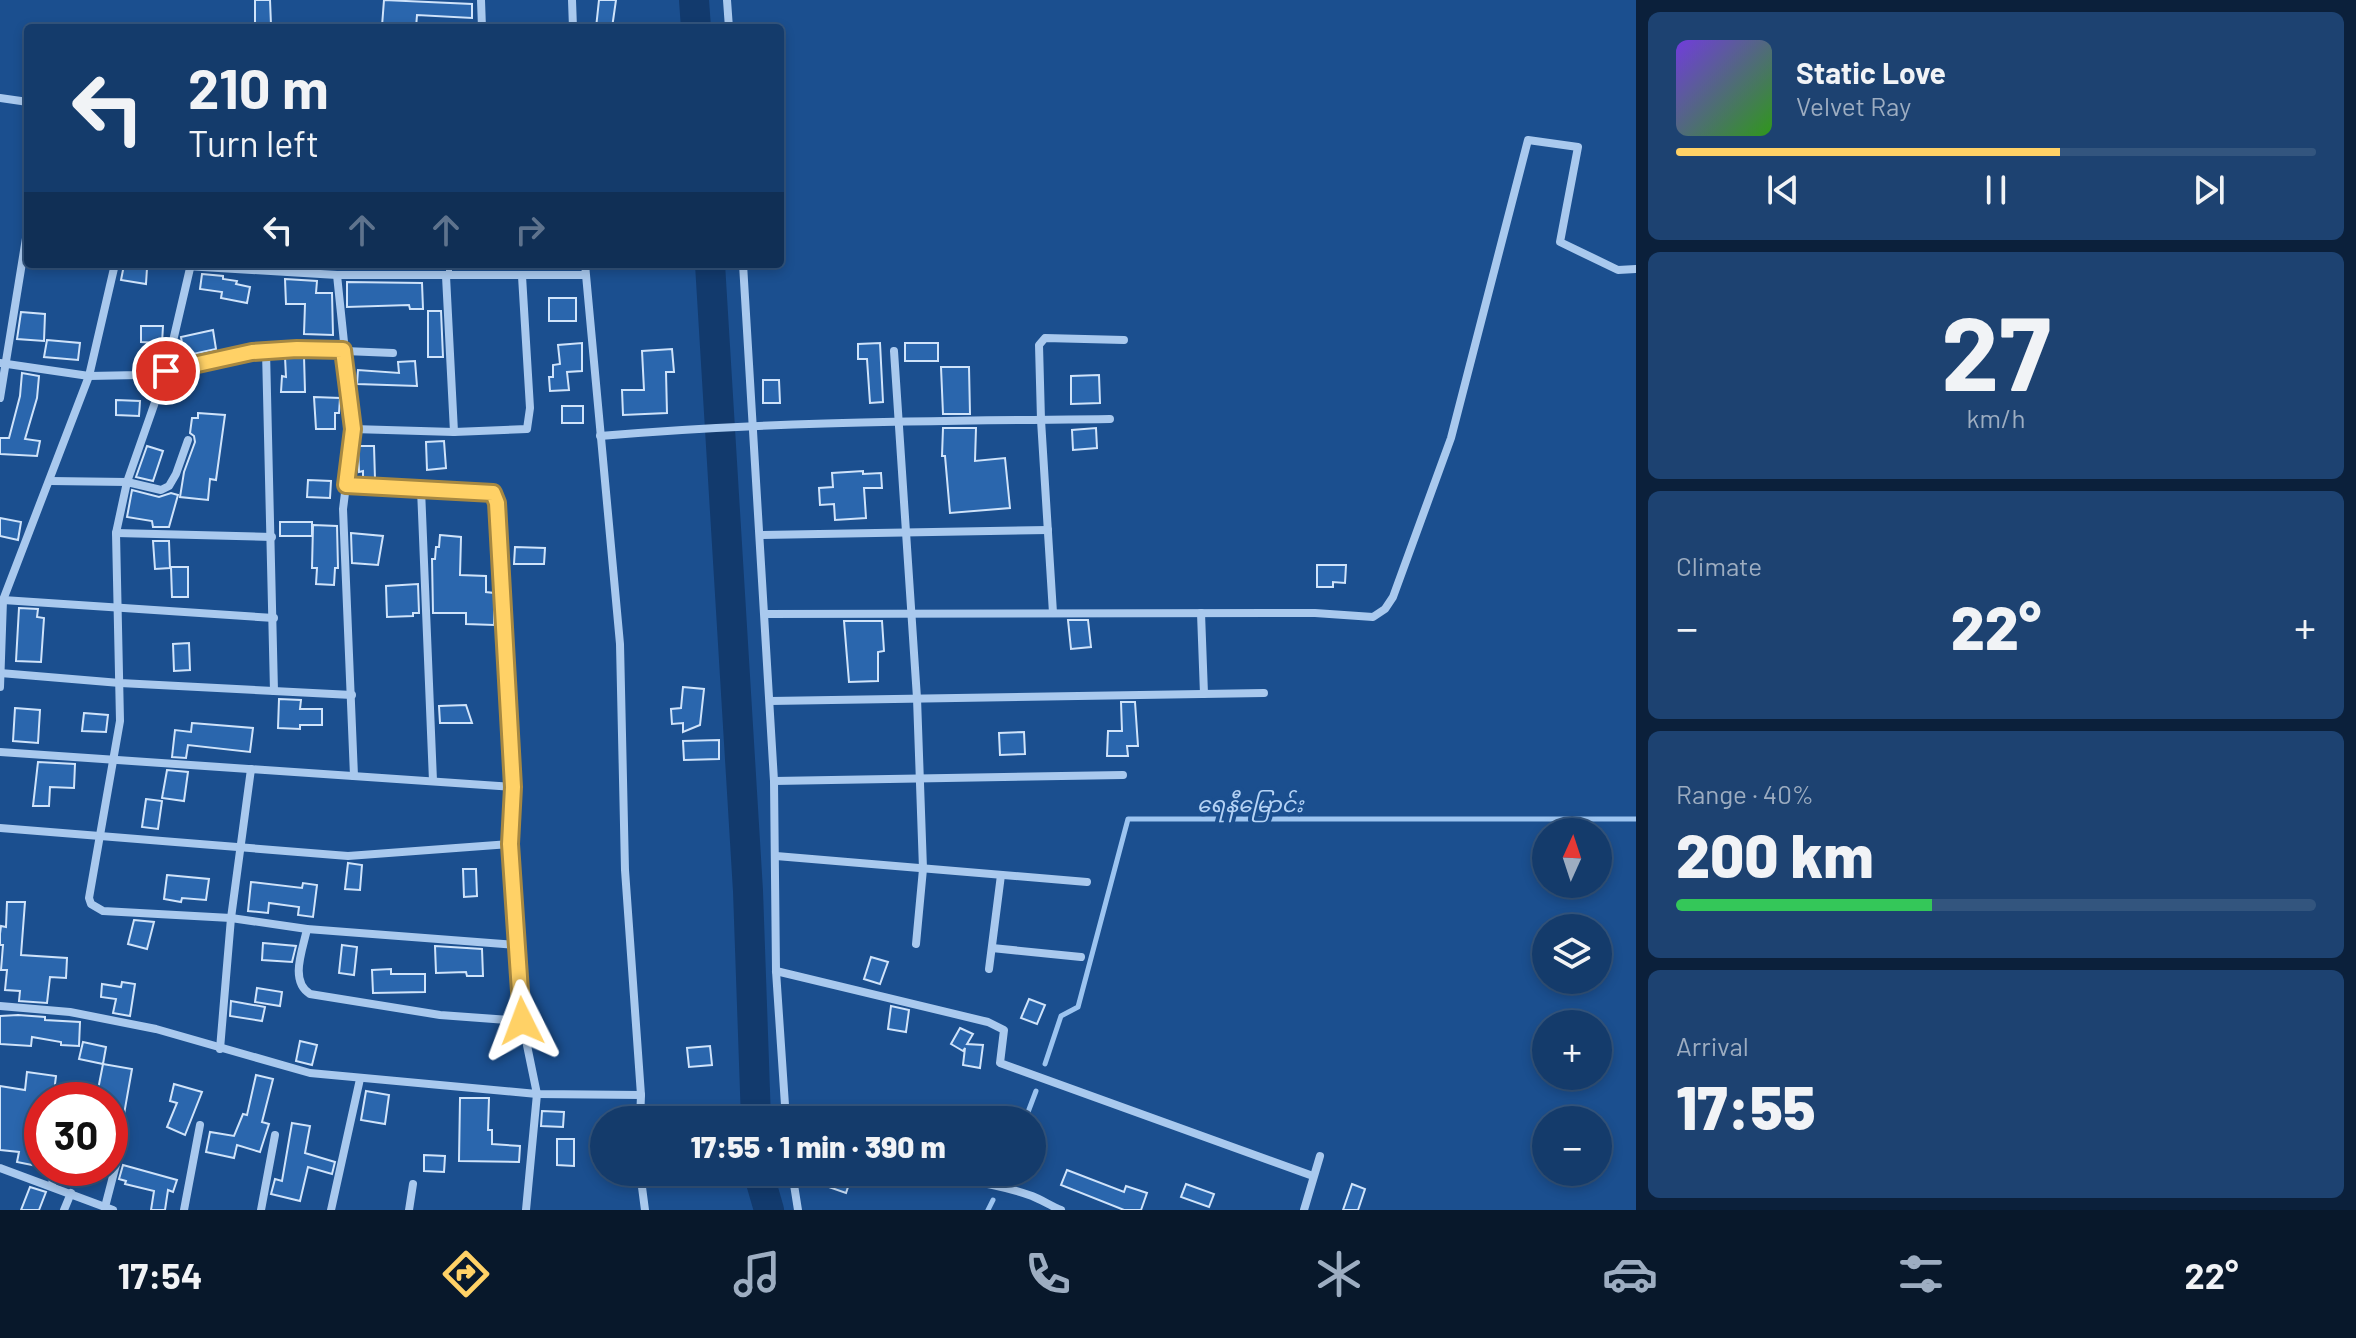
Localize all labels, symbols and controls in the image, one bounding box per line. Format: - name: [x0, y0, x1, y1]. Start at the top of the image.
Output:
- text: 210 m: [188, 53, 329, 120]
- text: Static Love: [1796, 54, 1946, 90]
- icon: left: [56, 56, 160, 160]
- text: Velvet Ray: [1796, 90, 1911, 121]
- text: Turn left: [188, 121, 319, 164]
- icon: previous: [1761, 168, 1805, 212]
- icon: pause: [1974, 168, 2018, 212]
- icon: next: [2187, 168, 2231, 212]
- icon: left: [256, 208, 300, 252]
- icon: ahead: [340, 208, 384, 252]
- icon: ahead: [424, 208, 468, 252]
- icon: right: [508, 208, 552, 252]
- text: 27: [1941, 287, 2051, 412]
- pin: [132, 337, 200, 405]
- icon: arrive: [144, 349, 188, 393]
- text: km/h: [1967, 402, 2025, 433]
- text: Climate: [1676, 550, 1762, 581]
- text: 22°: [1951, 590, 2041, 662]
- text: −: [1676, 600, 1698, 653]
- text: +: [2294, 600, 2316, 653]
- text: Range · 40%: [1676, 778, 1814, 809]
- water label: ရေနီမြောင်း: [1197, 789, 1305, 823]
- north arrow: [1532, 818, 1612, 898]
- map controls: [1532, 818, 1612, 1186]
- text: 200 km: [1676, 818, 1874, 890]
- button: layers: [1532, 914, 1612, 994]
- position arrow: [480, 979, 564, 1063]
- button: +: [1532, 1010, 1612, 1090]
- text: Arrival: [1676, 1030, 1749, 1061]
- text: 17:55: [1676, 1070, 1816, 1142]
- speed limit sign: 30: [24, 1082, 128, 1186]
- button: −: [1532, 1106, 1612, 1186]
- text: 17:55 · 1 min · 390 m: [690, 1128, 946, 1164]
- icon: directions: [438, 1246, 494, 1302]
- icon: music: [729, 1246, 785, 1302]
- icon: phone: [1020, 1246, 1076, 1302]
- icon: climate: [1311, 1246, 1367, 1302]
- icon: car: [1602, 1246, 1658, 1302]
- icon: filters: [1893, 1246, 1949, 1302]
- text: 17:54: [118, 1253, 202, 1296]
- text: 22°: [2185, 1253, 2238, 1296]

